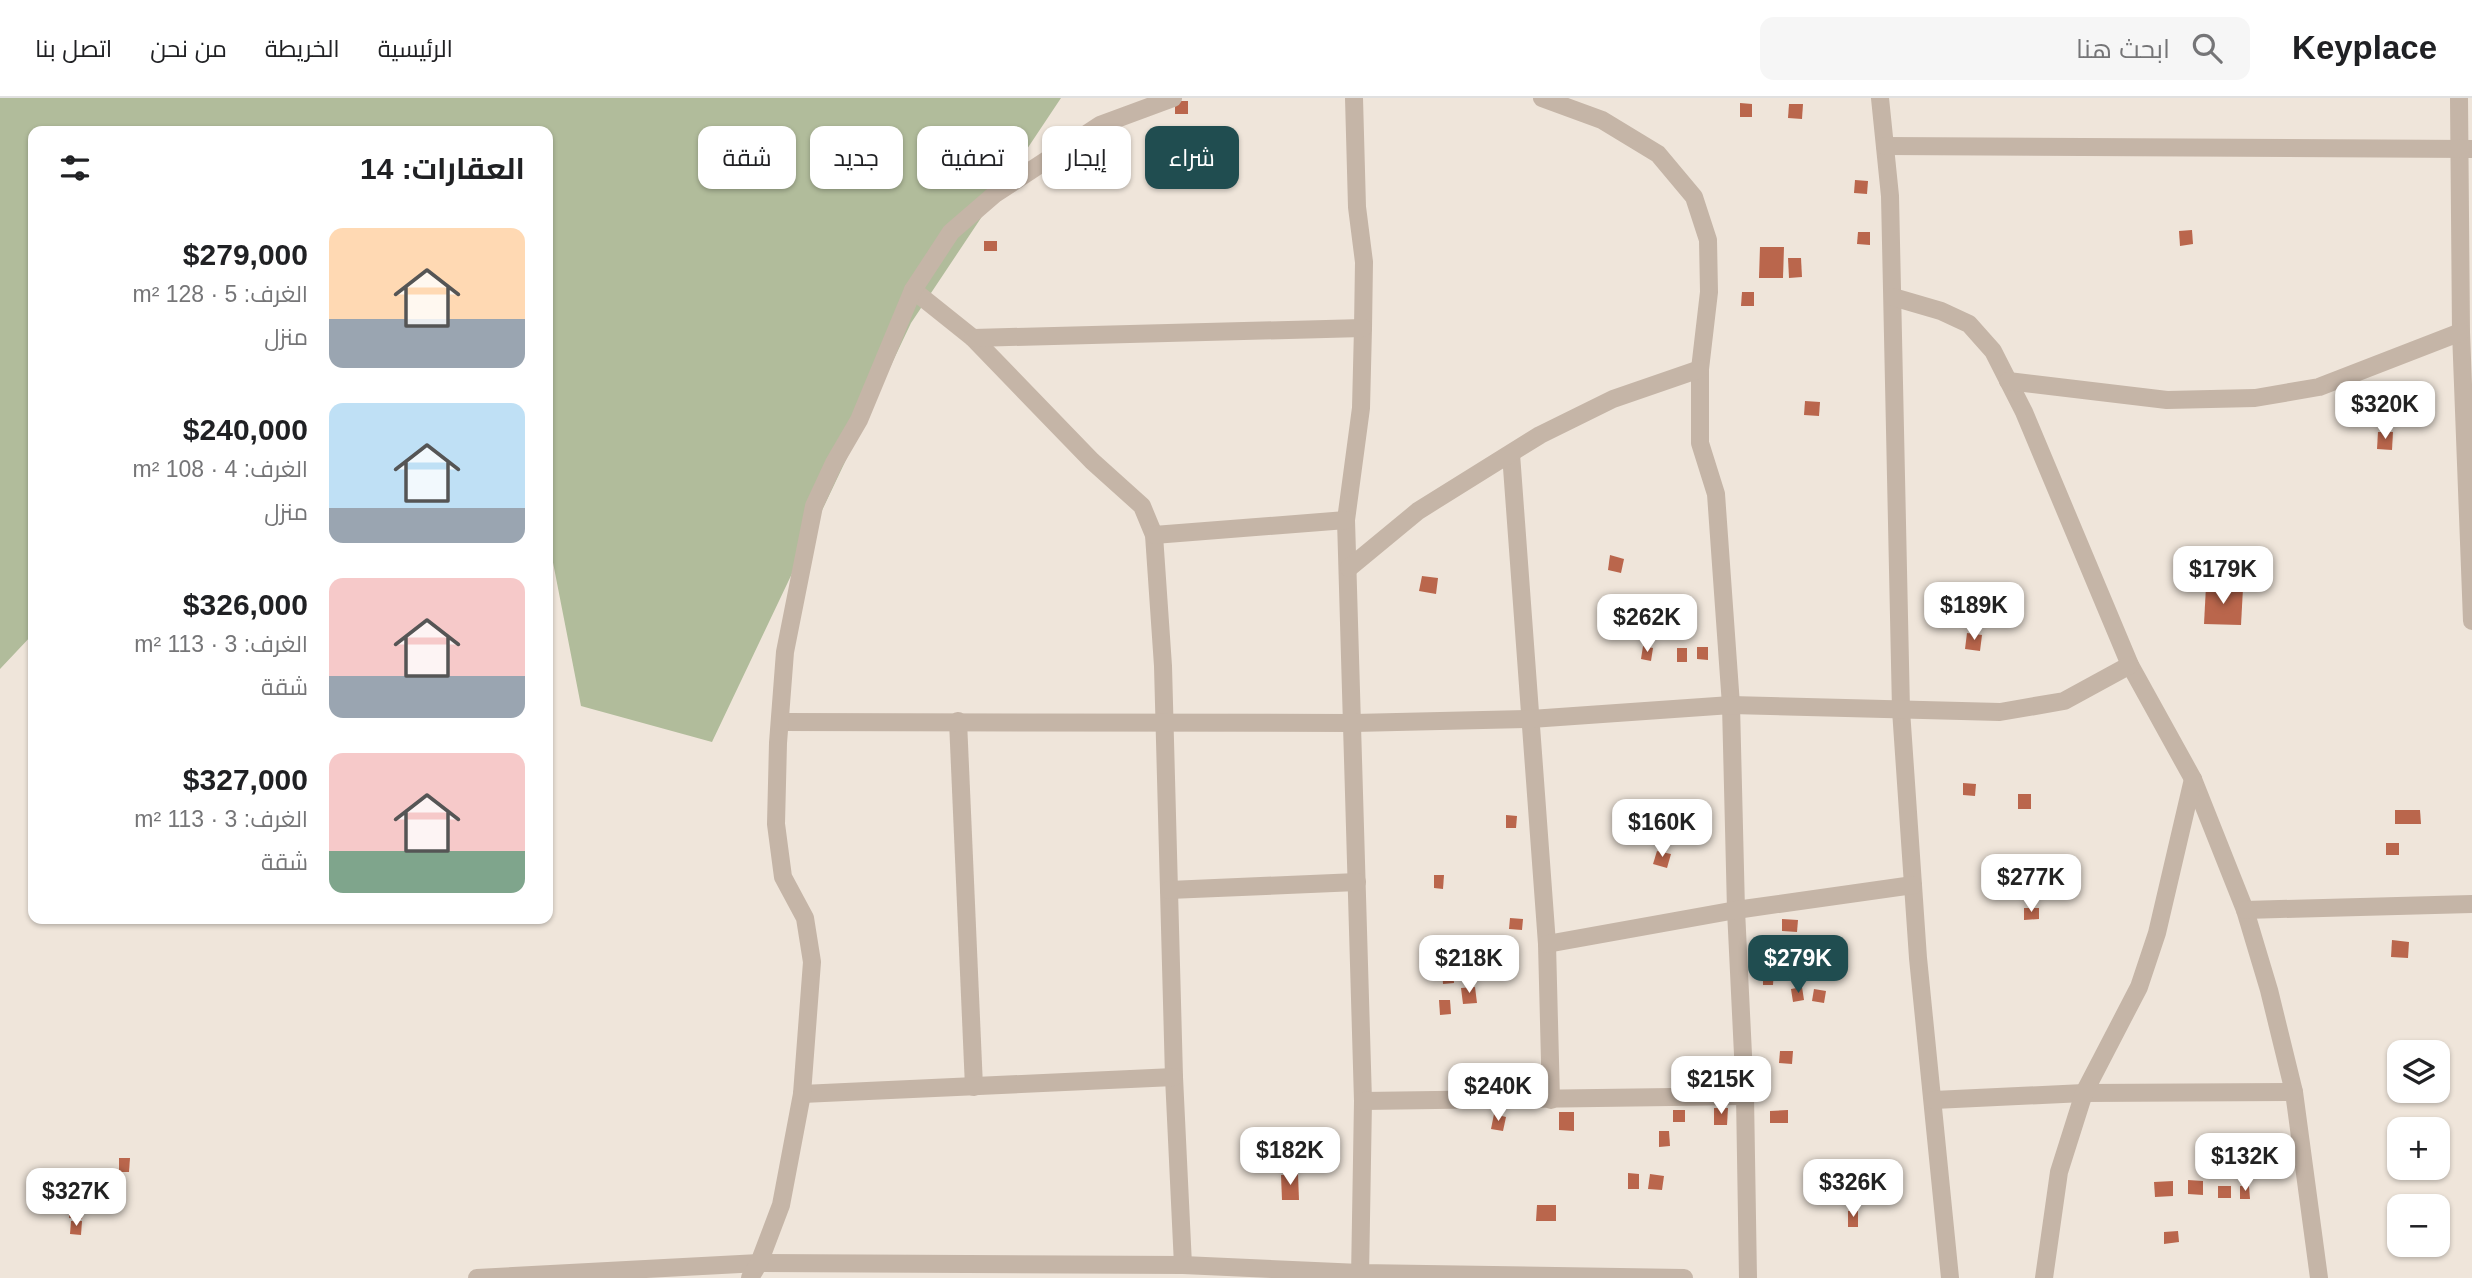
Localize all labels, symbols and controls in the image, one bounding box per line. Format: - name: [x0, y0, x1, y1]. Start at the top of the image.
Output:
- search box: [1760, 17, 2250, 80]
- icon: search: [2188, 29, 2226, 67]
- text: Keyplace: [2292, 29, 2437, 66]
- text: ابحث هنا: [2076, 34, 2170, 64]
- text: اتصل بنا: [35, 35, 112, 62]
- text: من نحن: [150, 35, 227, 62]
- text: الخريطة: [265, 35, 340, 62]
- text: الرئيسية: [378, 35, 453, 62]
- chip: شقة: [698, 126, 796, 189]
- chip: جديد: [810, 126, 903, 189]
- chip: تصفية: [917, 126, 1028, 189]
- chip: إيجار: [1042, 126, 1131, 189]
- chip: شراء: [1145, 126, 1239, 189]
- icon: filters: [56, 149, 94, 187]
- text: العقارات: 14: [360, 152, 525, 185]
- text: $279,000: [183, 238, 308, 271]
- icon: home: [385, 256, 469, 340]
- text: الغرف: 5 · 128 m²: [133, 281, 308, 307]
- text: منزل: [264, 324, 308, 350]
- pin: $320K: [2336, 382, 2434, 441]
- text: $320K: [2351, 391, 2419, 417]
- text: $240,000: [183, 413, 308, 446]
- icon: home: [385, 431, 469, 515]
- text: الغرف: 4 · 108 m²: [133, 456, 308, 482]
- text: منزل: [264, 499, 308, 525]
- pin: $179K: [2174, 546, 2272, 606]
- text: $179K: [2189, 556, 2257, 582]
- pin: $189K: [1925, 582, 2023, 642]
- text: $326,000: [183, 588, 308, 621]
- text: $189K: [1940, 592, 2008, 618]
- pin: $262K: [1598, 594, 1696, 654]
- text: $262K: [1613, 604, 1681, 630]
- icon: home: [385, 606, 469, 690]
- text: الغرف: 3 · 113 m²: [134, 631, 308, 657]
- text: شقة: [261, 674, 308, 700]
- text: $327,000: [183, 763, 308, 796]
- icon: home: [385, 781, 469, 865]
- pin: $160K: [1613, 800, 1711, 859]
- text: الغرف: 3 · 113 m²: [134, 806, 308, 832]
- text: $160K: [1628, 809, 1696, 835]
- text: شقة: [261, 849, 308, 875]
- pin: $277K: [1982, 854, 2080, 914]
- text: $277K: [1997, 864, 2065, 890]
- pin: $218K: [1420, 936, 1518, 995]
- pin: $279K: [1749, 936, 1847, 995]
- text: $218K: [1435, 945, 1503, 971]
- text: $279K: [1764, 945, 1832, 971]
- map controls: [2387, 1040, 2450, 1257]
- button: layers: [2387, 1040, 2450, 1103]
- pin: $215K: [1672, 1056, 1770, 1116]
- pin: $240K: [1449, 1063, 1547, 1123]
- text: $215K: [1687, 1066, 1755, 1092]
- text: $240K: [1464, 1073, 1532, 1099]
- button: +: [2387, 1117, 2450, 1180]
- pin: $182K: [1241, 1128, 1339, 1187]
- pin: $132K: [2196, 1134, 2294, 1193]
- text: $182K: [1256, 1137, 1324, 1163]
- text: $132K: [2211, 1143, 2279, 1169]
- pin: $326K: [1804, 1160, 1902, 1219]
- pin: $327K: [27, 1168, 125, 1228]
- text: $326K: [1819, 1169, 1887, 1195]
- text: $327K: [42, 1178, 110, 1204]
- button: −: [2387, 1194, 2450, 1257]

